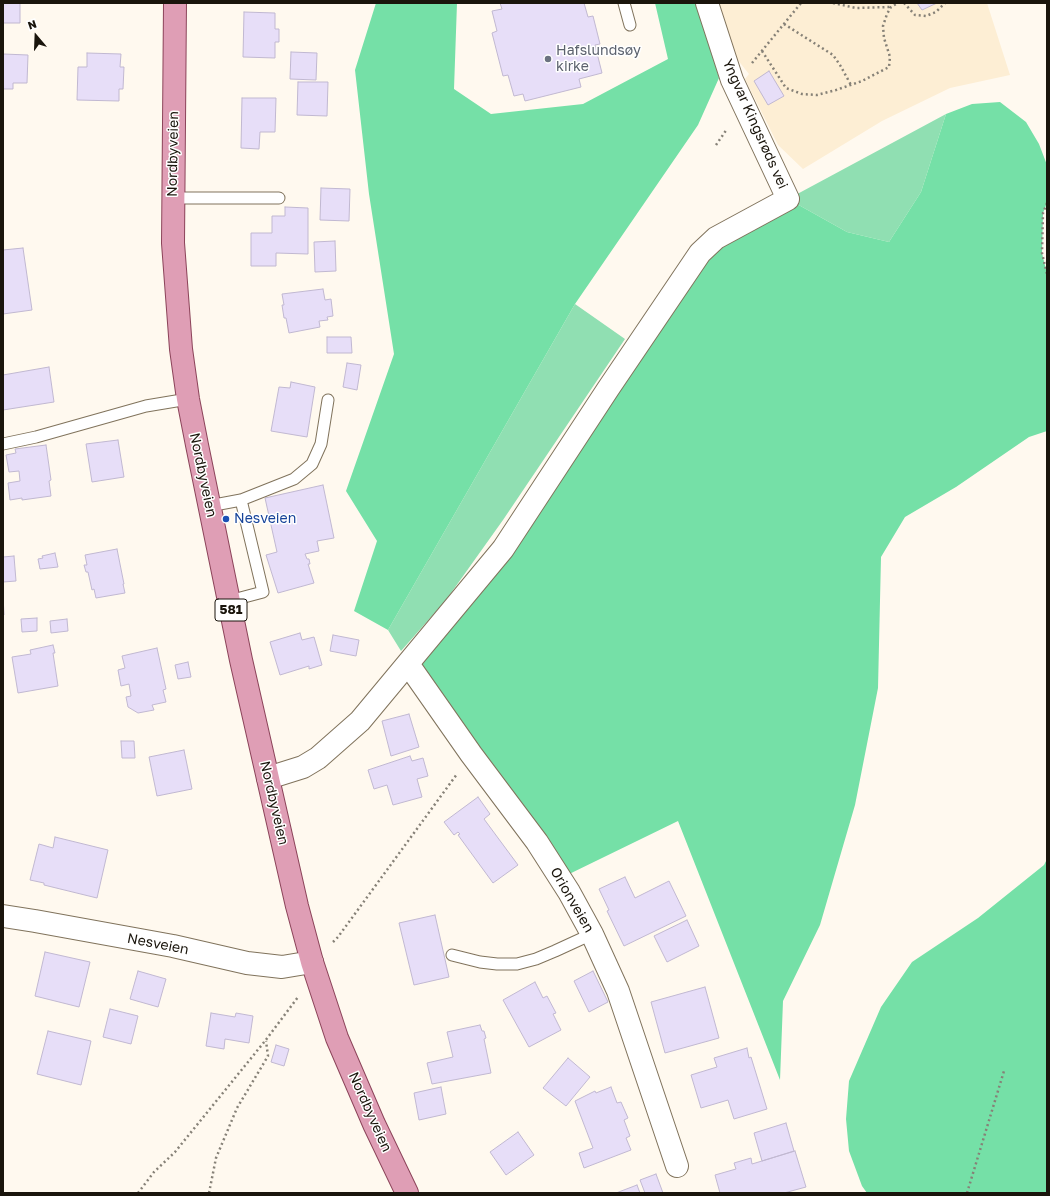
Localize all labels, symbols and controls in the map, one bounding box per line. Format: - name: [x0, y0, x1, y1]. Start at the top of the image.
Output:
- north arrow: [16, 16, 56, 56]
- text: N: [26, 17, 38, 32]
- place label: Hafslundsøy kirke: [556, 43, 641, 76]
- marker: Hafslundsøy kirke: [543, 54, 553, 64]
- street label: Yngvar Kingsrøds vei: [719, 56, 791, 192]
- street label: Nordbyveien: [164, 111, 182, 197]
- street label: Nordbyveien: [186, 431, 220, 519]
- place label: Nesveien: [234, 511, 296, 527]
- marker: Nesveien: [221, 514, 231, 524]
- road number: 581: [215, 599, 247, 621]
- street label: Nordbyveien: [256, 759, 292, 847]
- street label: Orionveien: [547, 864, 597, 936]
- street label: Nesveien: [126, 930, 190, 958]
- street label: Nordbyveien: [345, 1069, 395, 1155]

